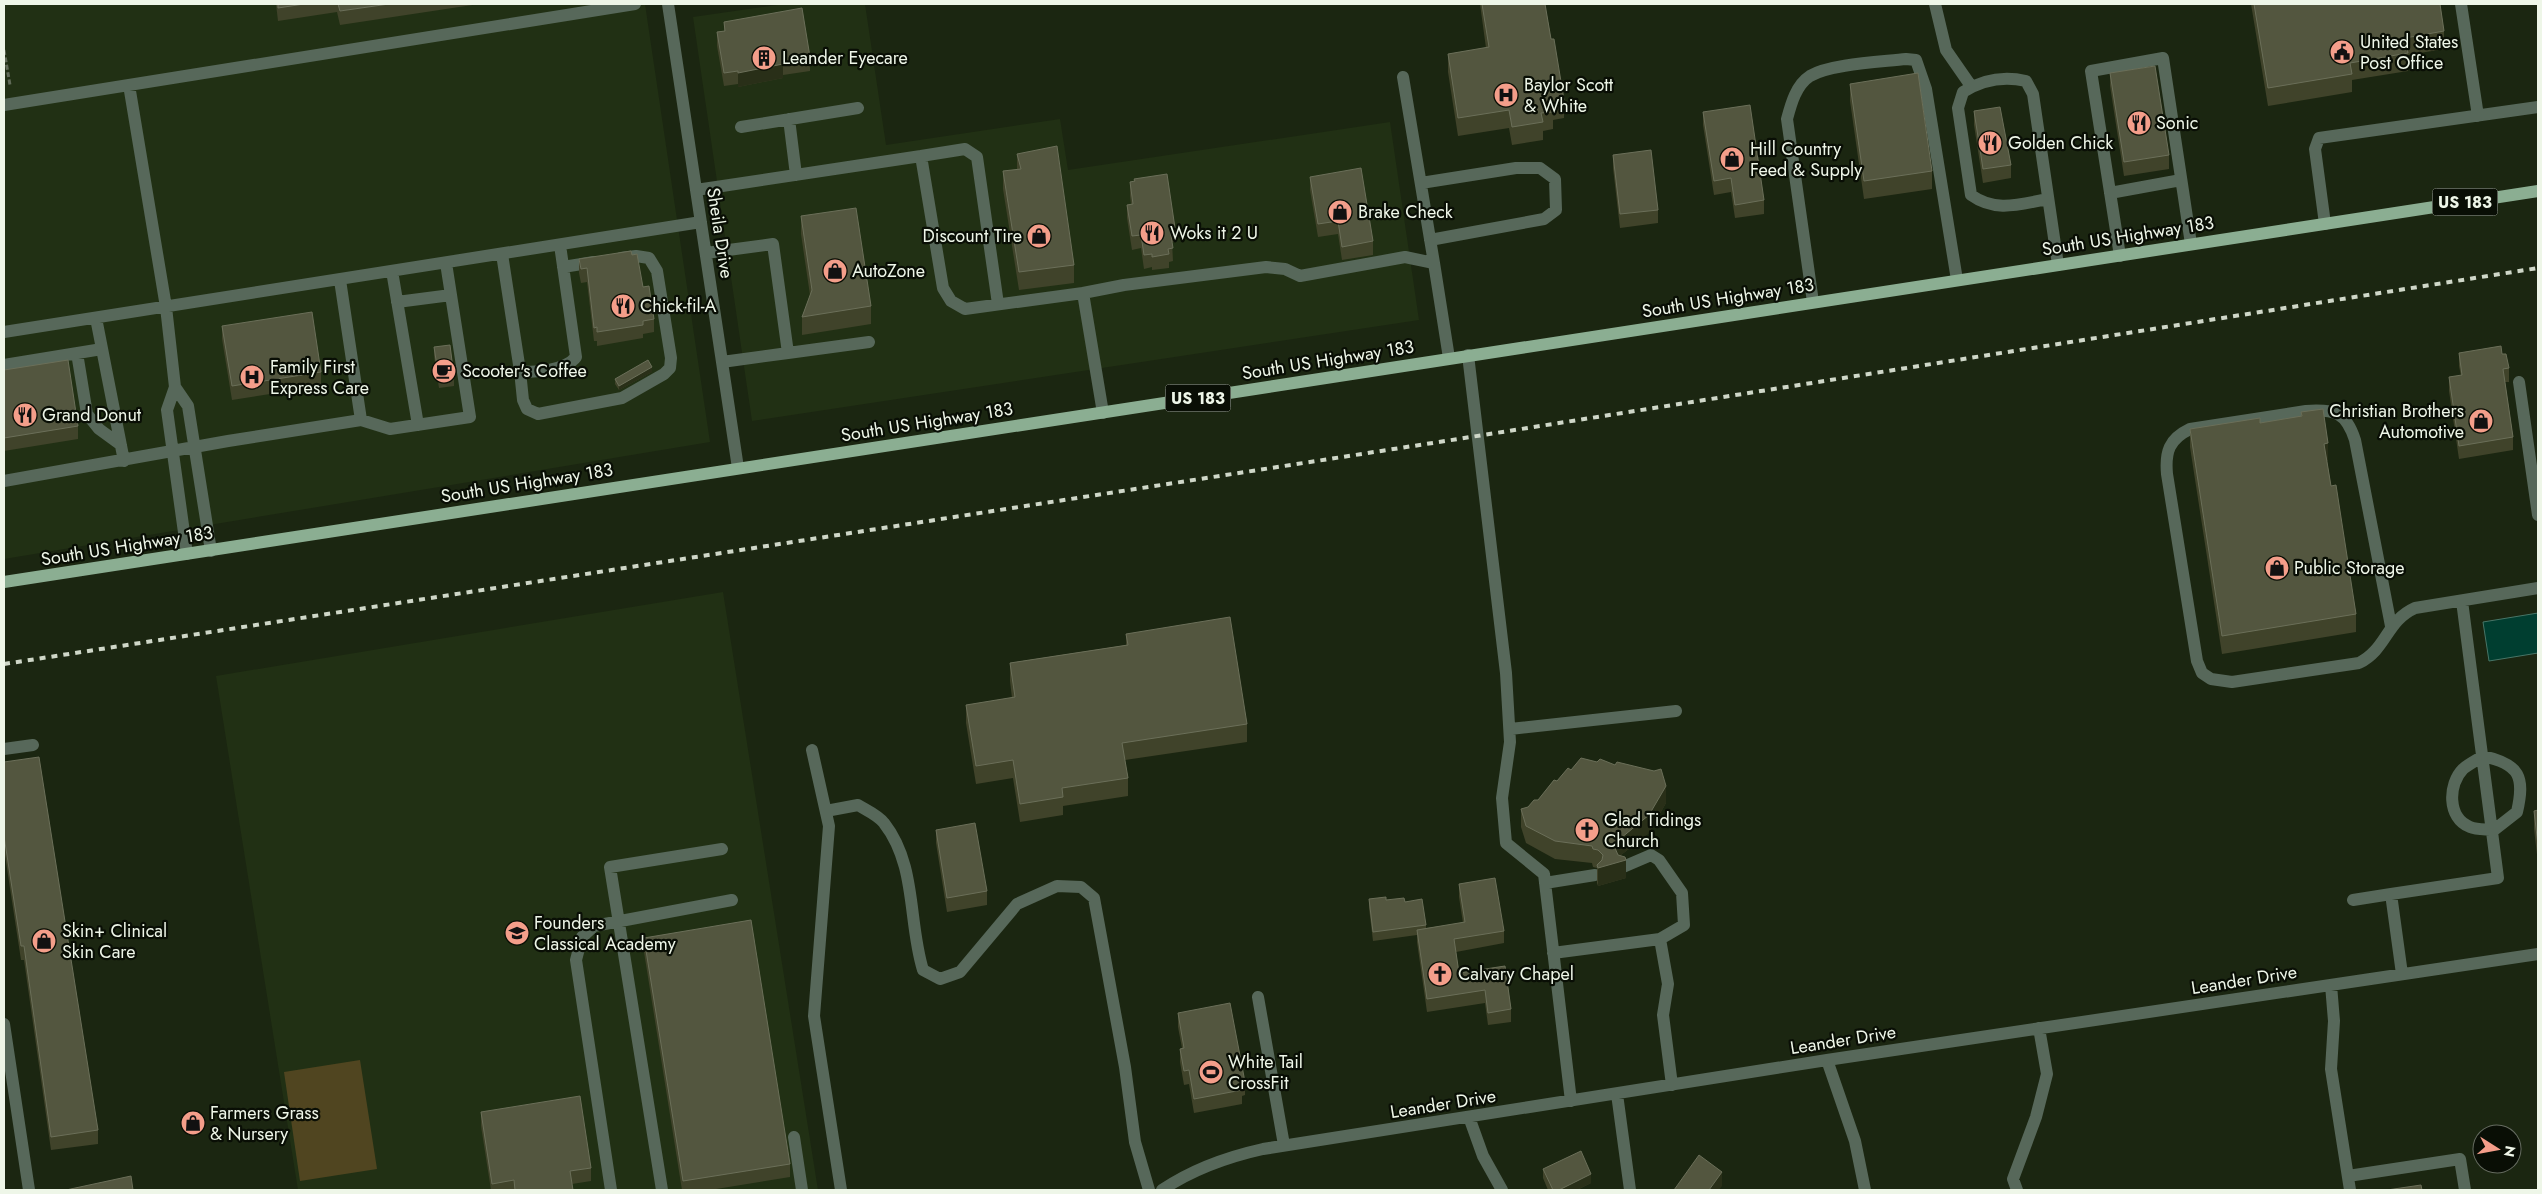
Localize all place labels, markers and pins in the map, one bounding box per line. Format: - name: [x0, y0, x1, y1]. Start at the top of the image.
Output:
- place label: United States Post Office: [2360, 29, 2458, 76]
- public building icon: United States Post Office: [2329, 39, 2355, 65]
- building icon: Leander Eyecare: [751, 45, 777, 71]
- place label: Leander Eyecare: [782, 45, 908, 71]
- place label: Baylor Scott & White: [1524, 72, 1614, 119]
- hospital icon: Baylor Scott & White: [1493, 82, 1519, 108]
- restaurant icon: Sonic: [2126, 110, 2152, 136]
- place label: Sonic: [2156, 110, 2198, 136]
- restaurant icon: Golden Chick: [1977, 130, 2003, 156]
- place label: Golden Chick: [2008, 130, 2113, 156]
- place label: Hill Country Feed & Supply: [1750, 136, 1862, 183]
- shop icon: Hill Country Feed & Supply: [1719, 146, 1745, 172]
- shop icon: Brake Check: [1327, 199, 1353, 225]
- place label: Brake Check: [1358, 199, 1453, 225]
- restaurant icon: Woks it 2 U: [1139, 220, 1165, 246]
- place label: Woks it 2 U: [1170, 220, 1258, 246]
- place label: Discount Tire: [923, 223, 1022, 249]
- shop icon: Discount Tire: [1026, 223, 1052, 249]
- shop icon: AutoZone: [822, 258, 848, 284]
- place label: AutoZone: [852, 258, 925, 284]
- restaurant icon: Chick-fil-A: [610, 293, 636, 319]
- place label: Chick-fil-A: [640, 293, 717, 319]
- place label: Family First Express Care: [270, 354, 369, 401]
- cafe icon: Scooter's Coffee: [431, 358, 457, 384]
- place label: Scooter's Coffee: [462, 358, 587, 384]
- hospital icon: Family First Express Care: [239, 364, 265, 390]
- place label: Christian Brothers Automotive: [2329, 398, 2464, 445]
- restaurant icon: Grand Donut: [12, 402, 38, 428]
- place label: Grand Donut: [42, 402, 142, 428]
- shop icon: Christian Brothers Automotive: [2468, 408, 2494, 434]
- shop icon: Public Storage: [2264, 555, 2290, 581]
- place label: Public Storage: [2294, 555, 2404, 581]
- place label: Glad Tidings Church: [1604, 807, 1701, 854]
- church icon: Glad Tidings Church: [1574, 817, 1600, 843]
- place label: Founders Classical Academy: [534, 910, 676, 957]
- place label: Skin+ Clinical Skin Care: [62, 918, 167, 965]
- school or university icon: Founders Classical Academy: [504, 920, 530, 946]
- shop icon: Skin+ Clinical Skin Care: [31, 928, 57, 954]
- church icon: Calvary Chapel: [1427, 961, 1453, 987]
- place label: Calvary Chapel: [1458, 961, 1574, 987]
- place label: White Tail CrossFit: [1228, 1049, 1303, 1096]
- sports icon: White Tail CrossFit: [1198, 1059, 1224, 1085]
- place label: Farmers Grass & Nursery: [210, 1100, 319, 1147]
- shop icon: Farmers Grass & Nursery: [180, 1110, 206, 1136]

